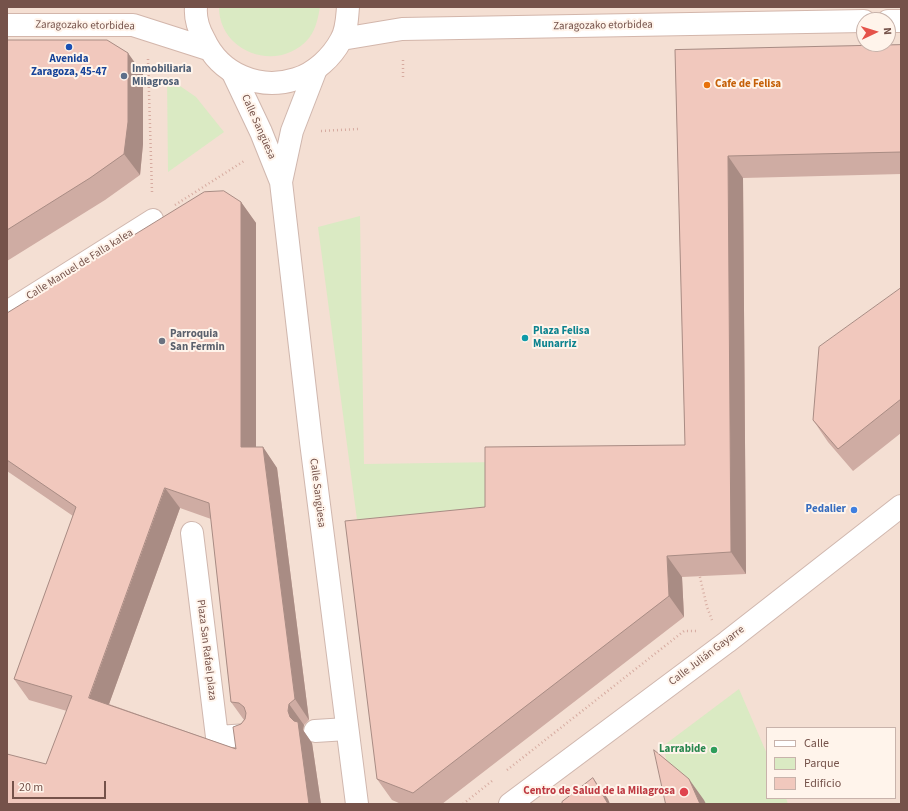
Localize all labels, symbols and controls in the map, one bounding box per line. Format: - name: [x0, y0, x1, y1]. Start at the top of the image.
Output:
- north arrow: [856, 12, 896, 52]
- street label: Zaragozako etorbidea: [35, 19, 135, 33]
- street label: Zaragozako etorbidea: [553, 19, 653, 33]
- text: N: [880, 27, 895, 35]
- marker: Avenida Zaragoza, 45-47: [64, 42, 74, 52]
- place label: Avenida Zaragoza, 45-47: [31, 53, 107, 79]
- place label: Inmobiliaria Milagrosa: [132, 63, 192, 89]
- marker: Inmobiliaria Milagrosa: [119, 71, 129, 81]
- place label: Cafe de Felisa: [715, 78, 781, 92]
- marker: Cafe de Felisa: [702, 80, 712, 90]
- street label: Calle Sangüesa: [238, 92, 278, 162]
- street label: Calle Manuel de Falla kalea: [24, 227, 136, 303]
- place label: Plaza Felisa Munarriz: [533, 325, 590, 351]
- place label: Parroquia San Fermin: [170, 328, 225, 354]
- marker: Plaza Felisa Munarriz: [520, 333, 530, 343]
- marker: Parroquia San Fermin: [157, 336, 167, 346]
- street label: Calle Sangüesa: [306, 458, 328, 528]
- place label: Pedalier: [806, 503, 846, 517]
- marker: Pedalier: [849, 505, 859, 515]
- street label: Plaza San Rafael plaza: [193, 599, 219, 701]
- street label: Calle Julián Gayarre: [667, 623, 747, 689]
- legend: [766, 727, 896, 799]
- text: Calle: [804, 735, 829, 752]
- place label: Larrabide: [659, 743, 706, 757]
- marker: Larrabide: [709, 745, 719, 755]
- text: Parque: [804, 755, 840, 772]
- scale bar: [14, 773, 108, 799]
- text: Edificio: [804, 775, 841, 792]
- text: 20 m: [19, 779, 43, 796]
- place label: Centro de Salud de la Milagrosa: [523, 785, 675, 799]
- marker: Centro de Salud de la Milagrosa: [678, 786, 690, 798]

